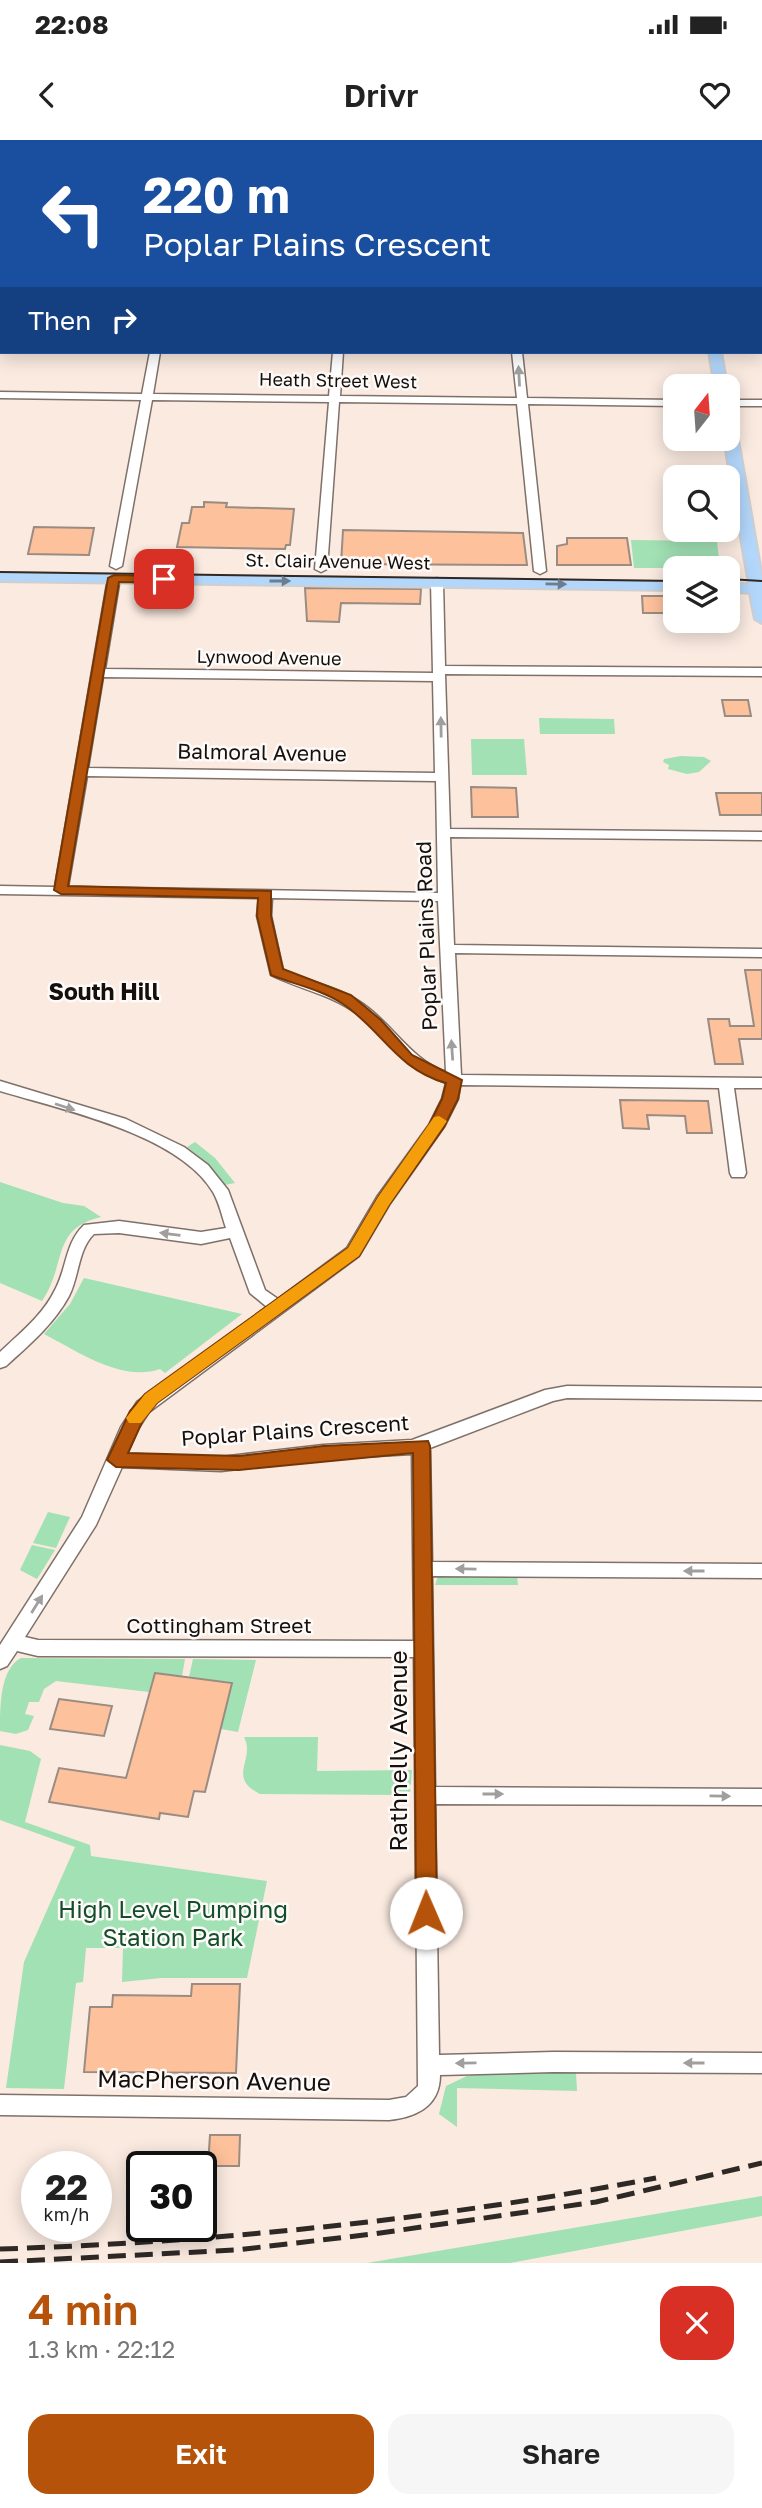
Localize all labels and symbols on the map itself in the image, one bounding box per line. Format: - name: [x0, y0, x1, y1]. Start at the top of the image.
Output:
- one-way arrow: [513, 365, 524, 387]
- street label: Heath Street West: [259, 368, 417, 392]
- north arrow: [663, 374, 740, 452]
- street label: St. Clair Avenue West: [245, 548, 431, 574]
- pin: [134, 549, 194, 609]
- one-way arrow: [269, 575, 291, 587]
- one-way arrow: [546, 578, 568, 590]
- street label: Lynwood Avenue: [196, 645, 342, 669]
- one-way arrow: [435, 716, 446, 738]
- street label: Balmoral Avenue: [177, 738, 347, 766]
- street label: Poplar Plains Road: [410, 841, 442, 1031]
- district label: South Hill: [49, 977, 160, 1005]
- one-way arrow: [446, 1038, 457, 1060]
- one-way arrow: [55, 1102, 76, 1113]
- one-way arrow: [159, 1229, 181, 1240]
- street label: Poplar Plains Crescent: [180, 1409, 410, 1451]
- one-way arrow: [455, 1564, 477, 1575]
- one-way arrow: [683, 1565, 705, 1577]
- one-way arrow: [30, 1594, 43, 1613]
- street label: Cottingham Street: [126, 1612, 312, 1638]
- street label: Rathnelly Avenue: [383, 1650, 412, 1852]
- one-way arrow: [482, 1788, 504, 1800]
- one-way arrow: [709, 1790, 731, 1802]
- position arrow: [389, 1876, 463, 1950]
- park label: High Level Pumping Station Park: [58, 1894, 288, 1951]
- one-way arrow: [455, 2057, 477, 2069]
- one-way arrow: [683, 2057, 705, 2069]
- street label: MacPherson Avenue: [97, 2063, 331, 2096]
- speed limit sign: 30: [126, 2151, 217, 2242]

